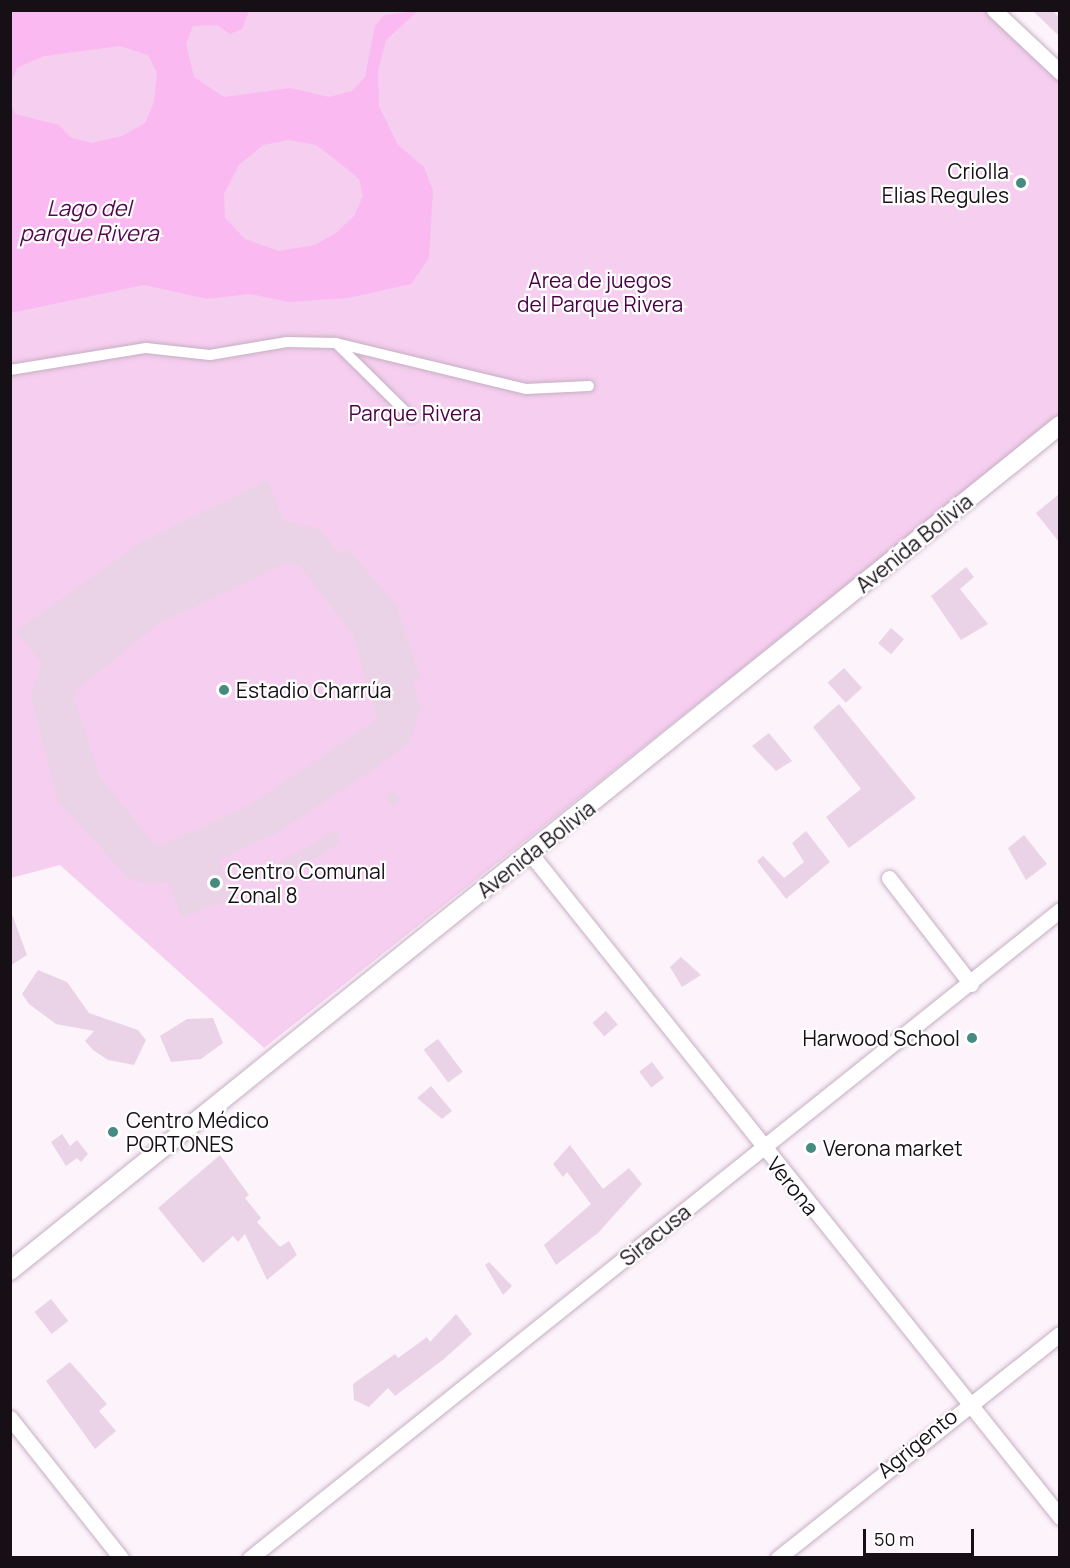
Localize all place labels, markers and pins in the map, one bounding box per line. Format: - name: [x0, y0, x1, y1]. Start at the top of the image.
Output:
- place label: Criolla Elias Regules: [882, 158, 1009, 208]
- marker: Criolla Elias Regules: [1014, 176, 1028, 190]
- place label: Estadio Charrúa: [236, 677, 391, 703]
- marker: Estadio Charrúa: [217, 683, 231, 697]
- place label: Centro Comunal Zonal 8: [227, 858, 386, 908]
- marker: Centro Comunal Zonal 8: [208, 876, 222, 890]
- place label: Harwood School: [802, 1025, 960, 1051]
- marker: Harwood School: [965, 1031, 979, 1045]
- place label: Centro Médico PORTONES: [126, 1107, 269, 1157]
- marker: Centro Médico PORTONES: [104, 1123, 122, 1141]
- place label: Verona market: [823, 1135, 963, 1161]
- marker: Verona market: [804, 1141, 818, 1155]

